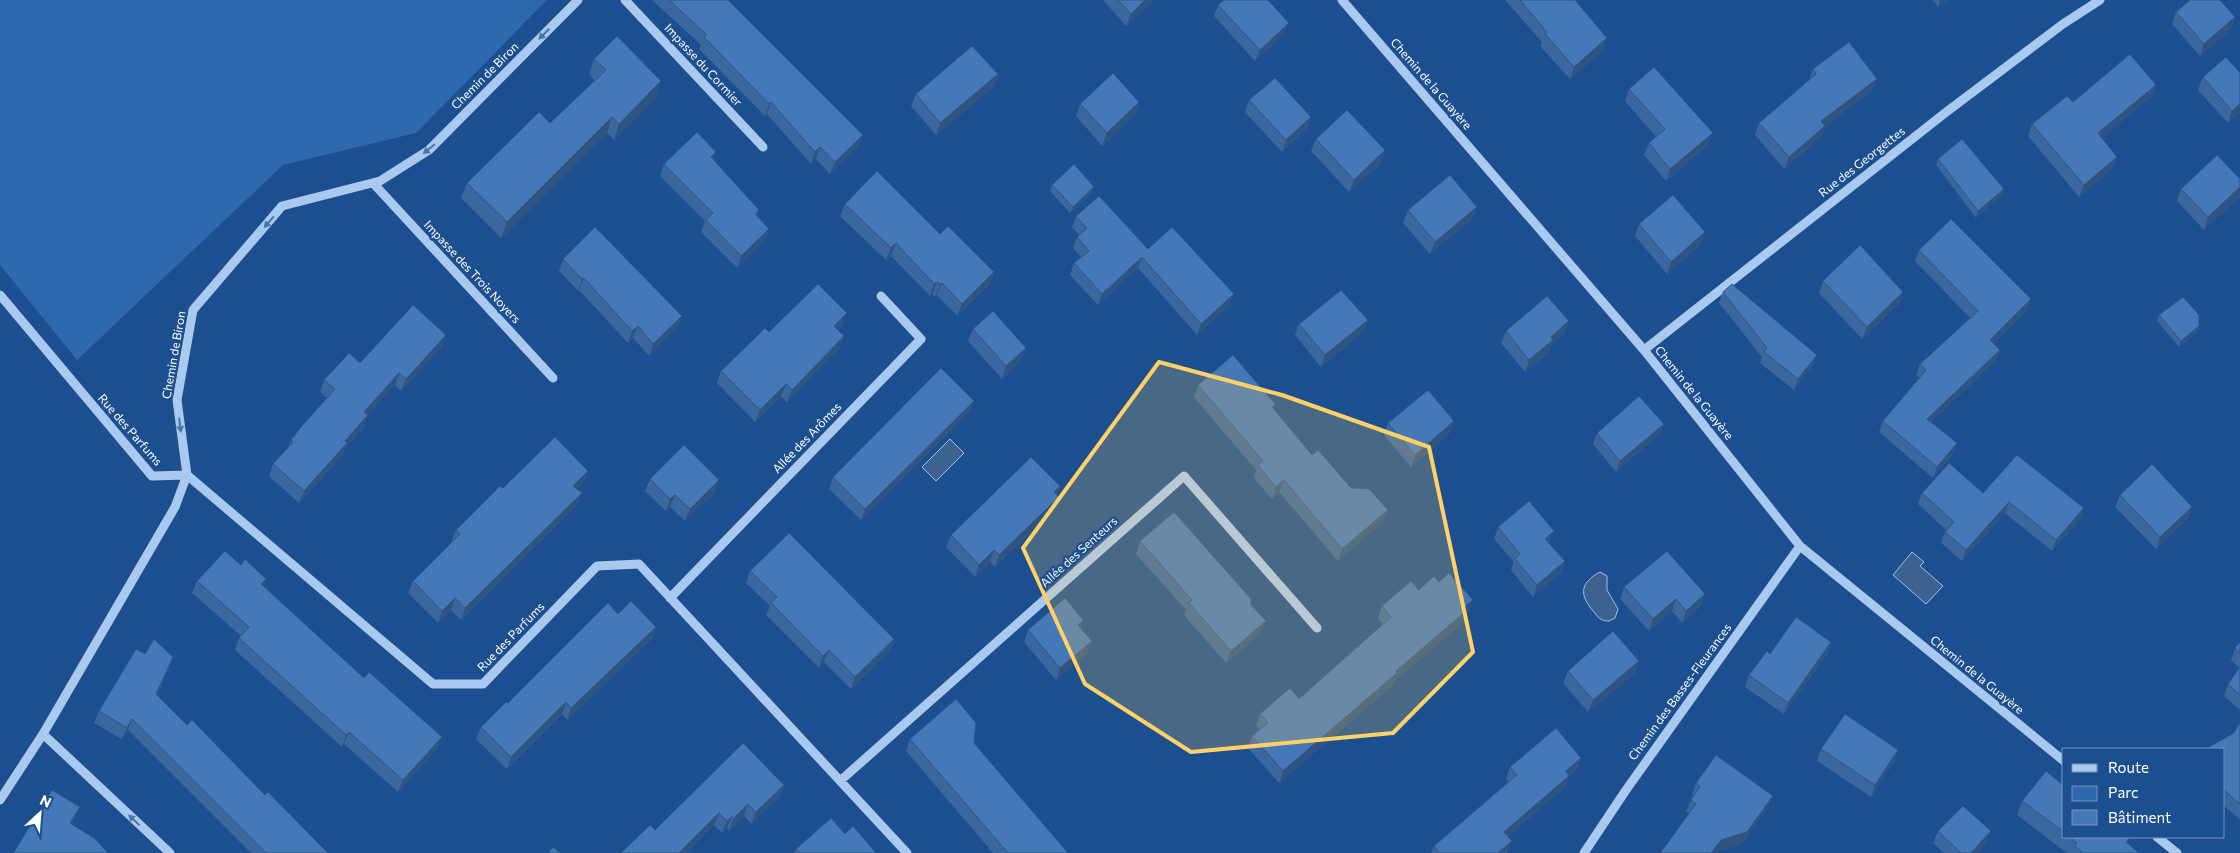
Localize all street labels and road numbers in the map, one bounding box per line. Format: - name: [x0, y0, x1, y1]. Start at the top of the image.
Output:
- street label: Impasse du Cormier: [662, 20, 746, 109]
- street label: Chemin de la Guayère: [1388, 35, 1475, 132]
- street label: Chemin de Biron: [448, 39, 521, 112]
- street label: Rue des Georgettes: [1815, 123, 1907, 199]
- street label: Impasse des Trois Noyers: [421, 217, 524, 326]
- street label: Chemin de Biron: [158, 310, 188, 400]
- street label: Chemin de la Guayère: [1653, 343, 1737, 442]
- street label: Rue des Parfums: [96, 391, 166, 468]
- street label: Allée des Arômes: [769, 399, 843, 475]
- street label: Allée des Senteurs: [1037, 513, 1120, 589]
- street label: Rue des Parfums: [474, 599, 547, 674]
- street label: Chemin des Basses-Fleurances: [1625, 620, 1733, 762]
- street label: Chemin de la Guayère: [1928, 632, 2027, 716]

